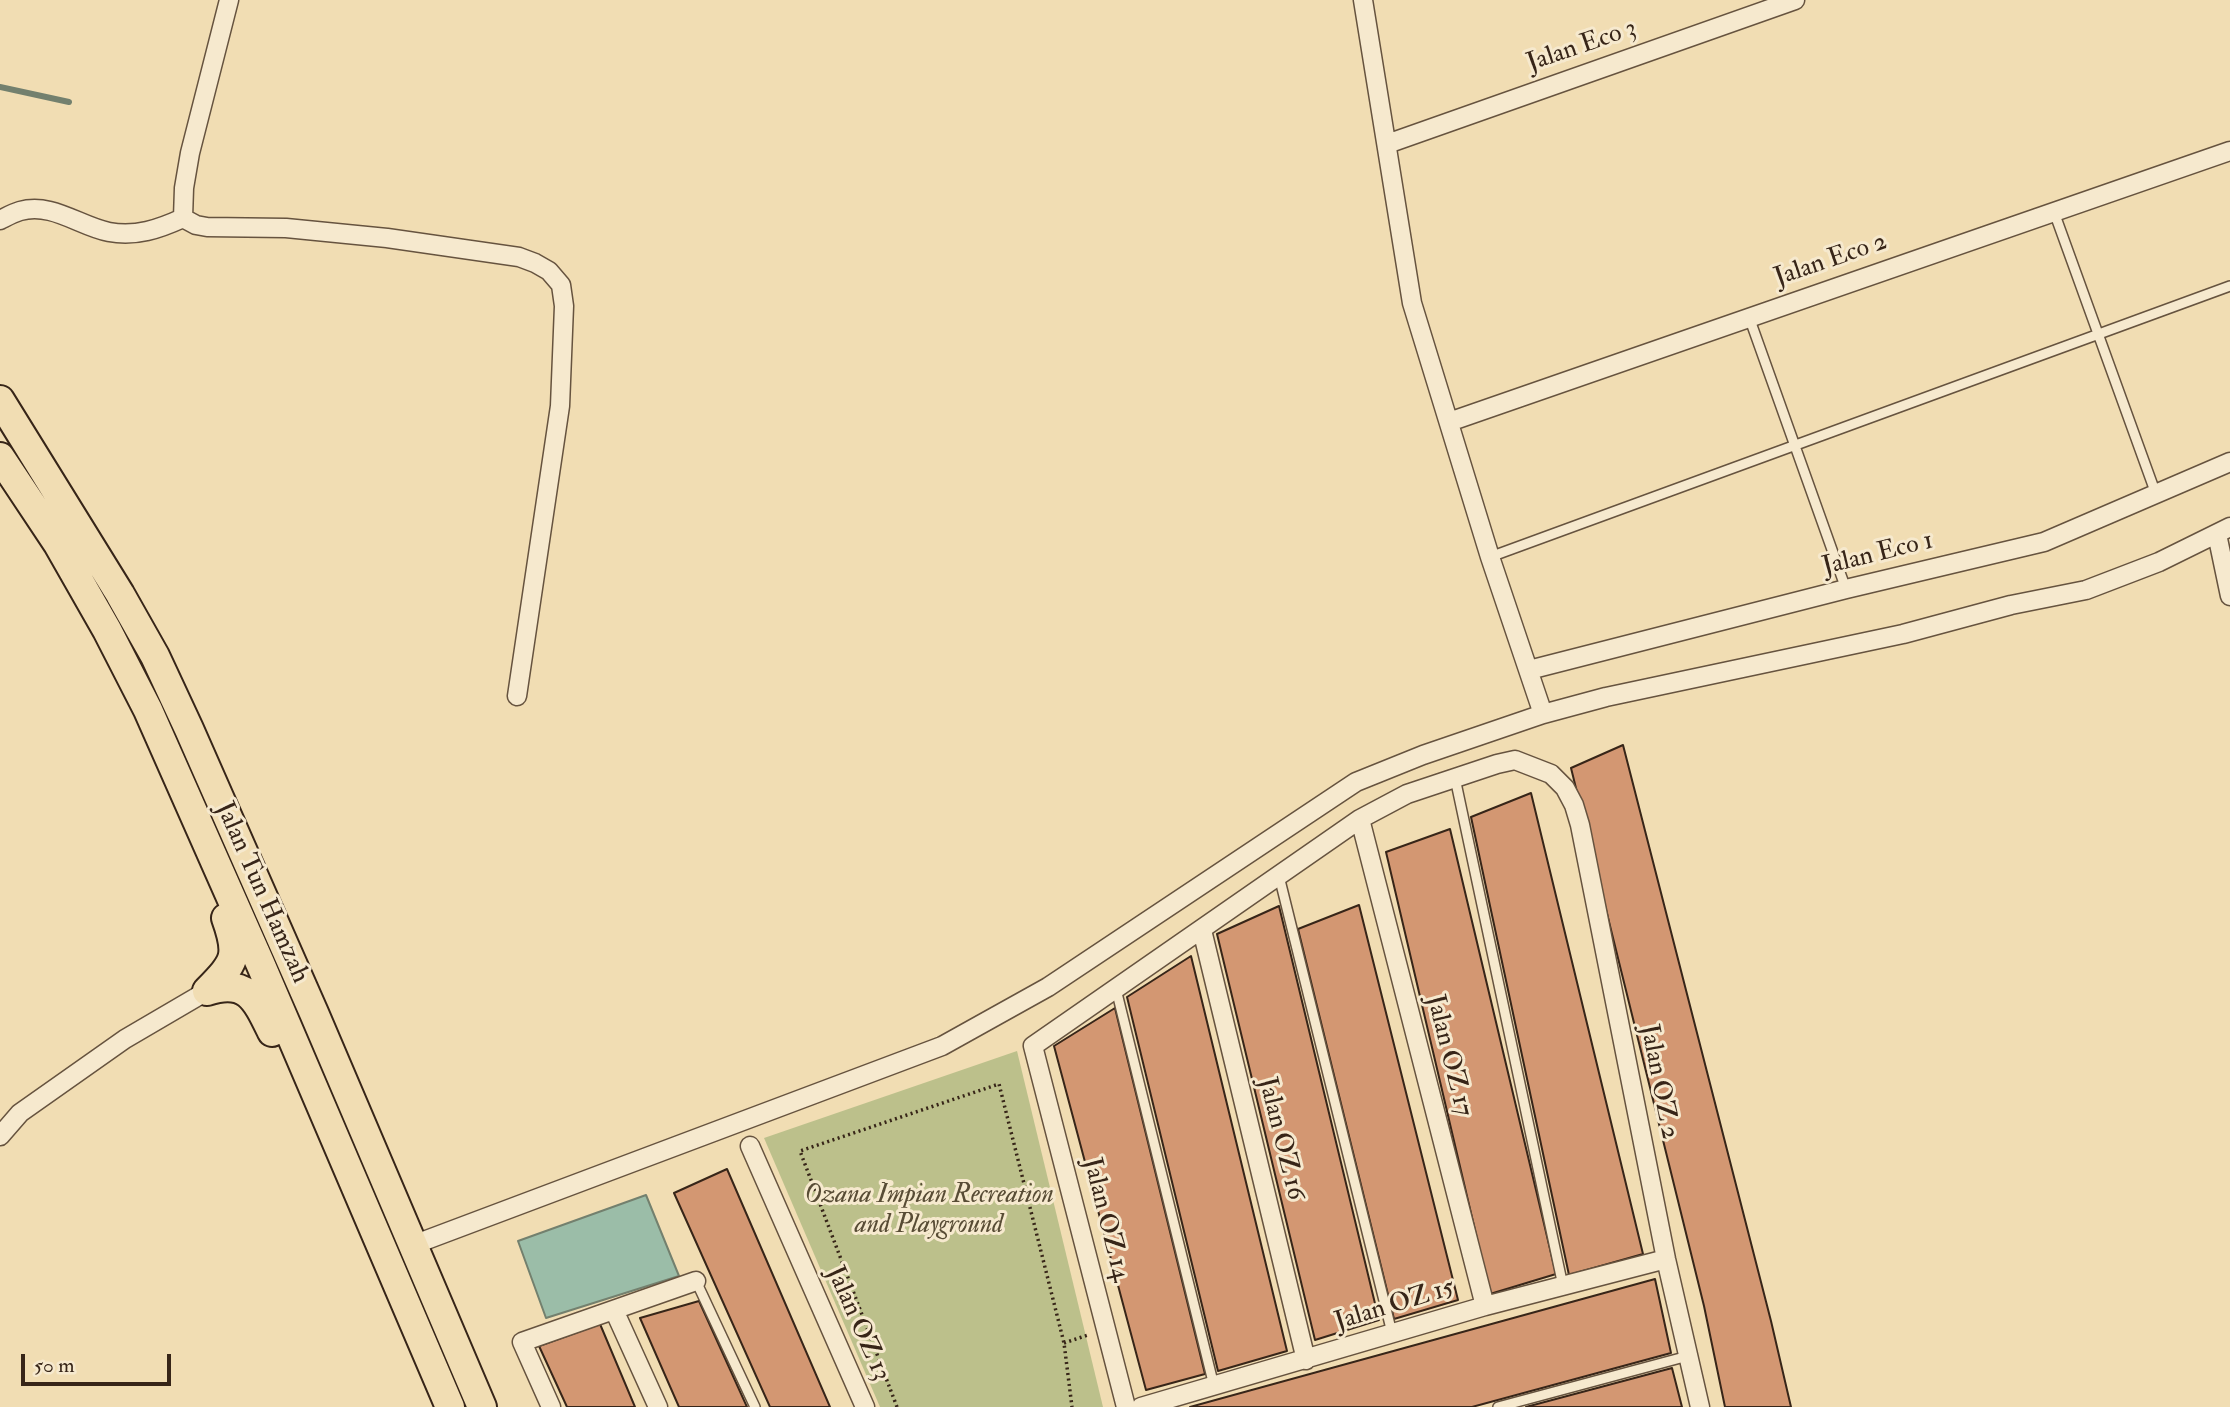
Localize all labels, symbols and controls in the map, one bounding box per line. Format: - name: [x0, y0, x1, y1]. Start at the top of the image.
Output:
- street label: Jalan Eco 3: [1523, 14, 1641, 80]
- street label: Jalan Eco 2: [1771, 227, 1891, 295]
- street label: Jalan Eco 1: [1819, 526, 1937, 584]
- street label: Jalan Tun Hamzah: [207, 798, 315, 988]
- street label: Jalan OZ 17: [1418, 992, 1478, 1120]
- street label: Jalan OZ 2: [1632, 1022, 1684, 1142]
- street label: Jalan OZ 16: [1250, 1074, 1310, 1204]
- street label: Jalan OZ 14: [1075, 1155, 1135, 1285]
- park label: Ozana Impian Recreation and Playground: [804, 1180, 1054, 1242]
- street label: Jalan OZ 13: [818, 1262, 896, 1386]
- street label: Jalan OZ 15: [1331, 1273, 1459, 1339]
- scale bar: [24, 1340, 175, 1384]
- text: 50 m: [34, 1352, 75, 1379]

